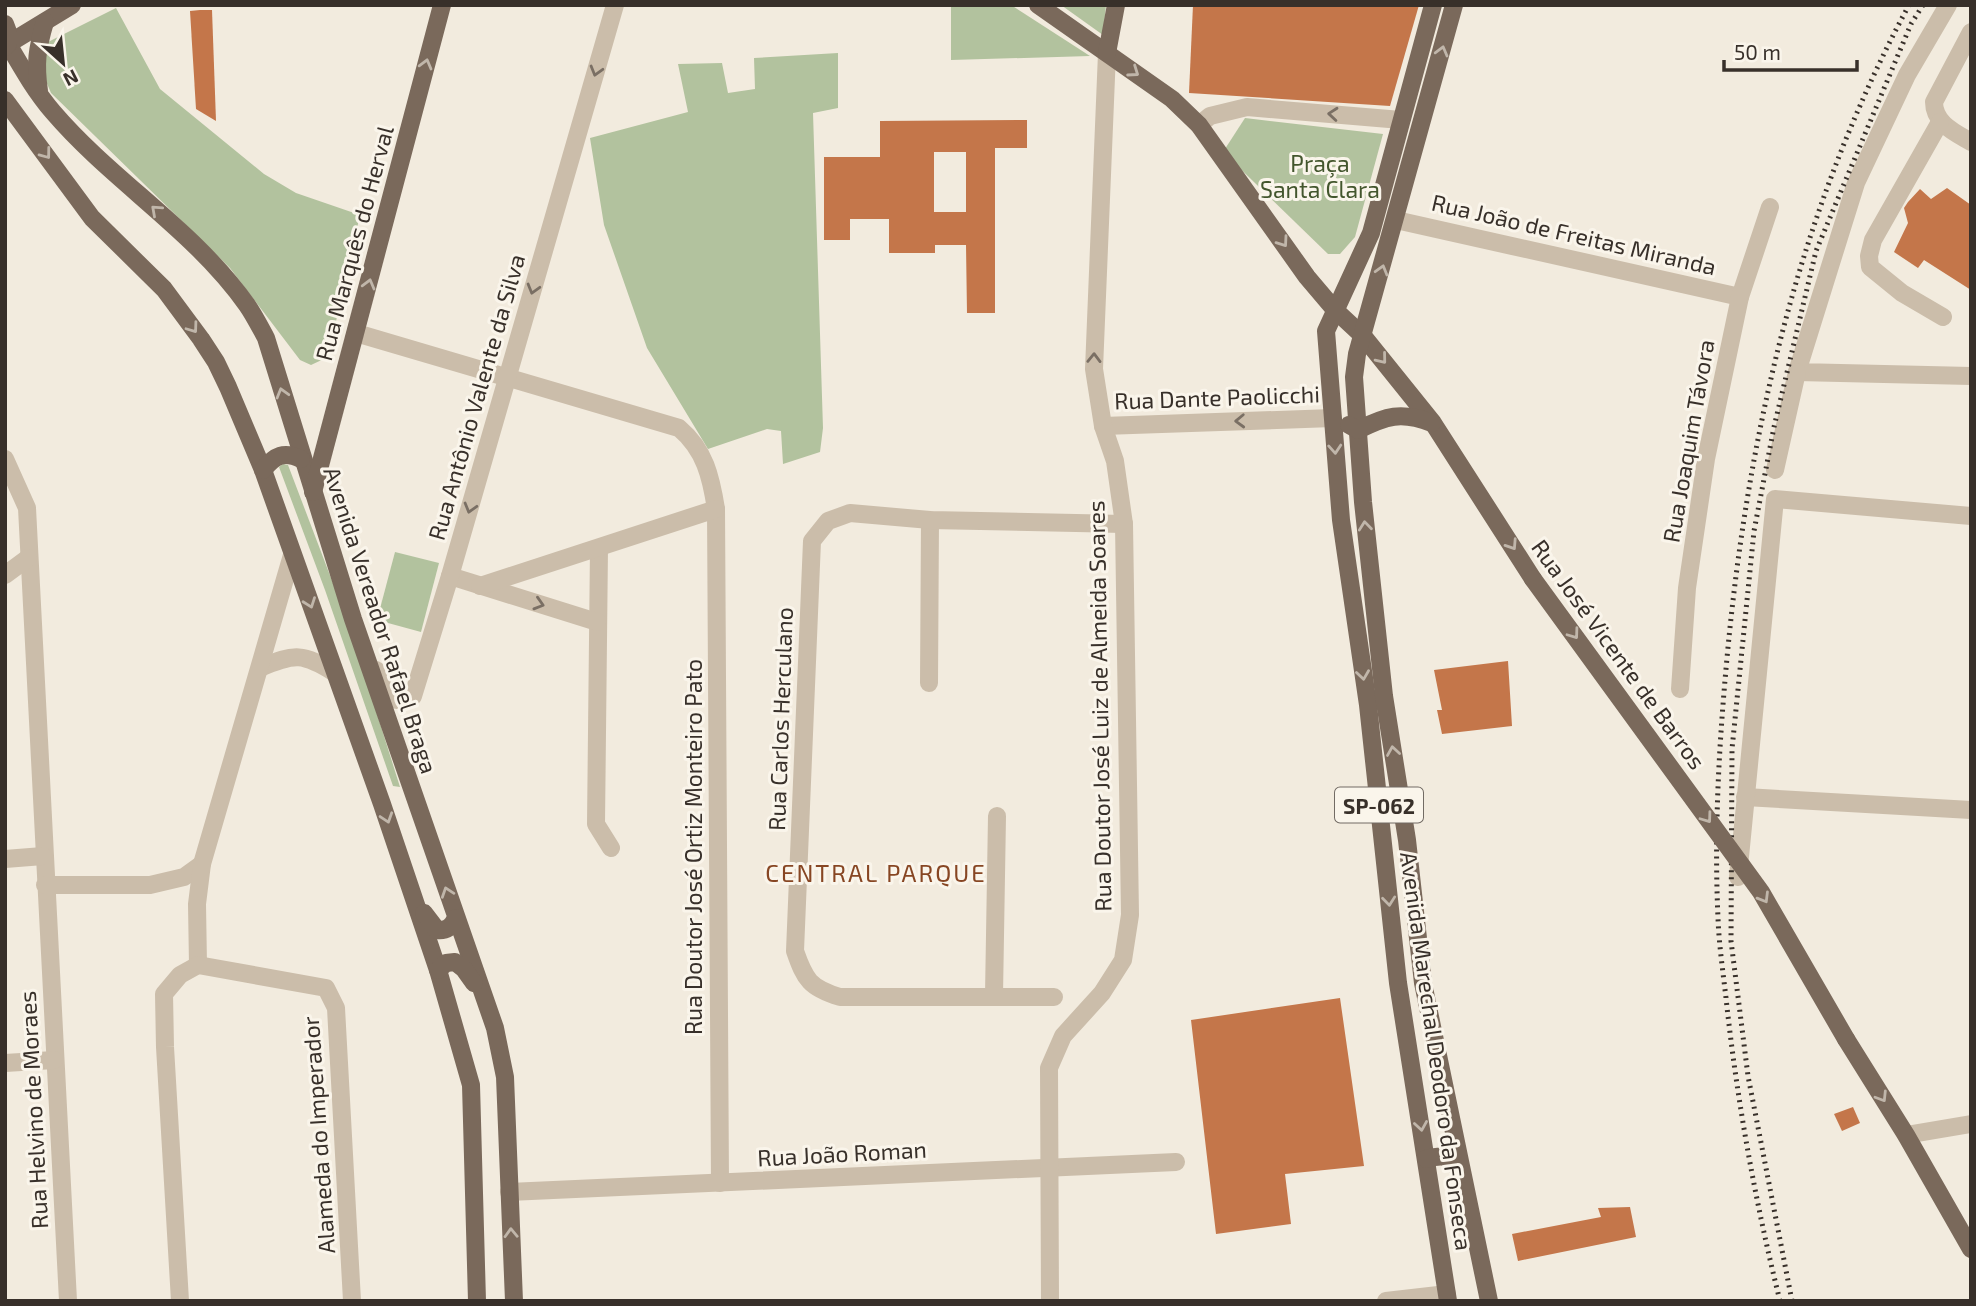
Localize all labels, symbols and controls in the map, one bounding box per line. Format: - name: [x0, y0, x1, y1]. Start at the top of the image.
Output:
- north arrow: [28, 28, 98, 98]
- scale bar: [1724, 28, 1857, 72]
- text: 50 m: [1734, 39, 1781, 64]
- one-way arrow: [1434, 45, 1448, 57]
- one-way arrow: [418, 58, 432, 70]
- one-way arrow: [1126, 64, 1139, 76]
- text: N: [60, 65, 82, 92]
- one-way arrow: [590, 65, 605, 77]
- one-way arrow: [1327, 107, 1338, 122]
- street label: Rua Marquês do Herval: [309, 122, 399, 364]
- one-way arrow: [38, 147, 51, 159]
- park label: Praça Santa Clara: [1260, 149, 1380, 203]
- street label: Rua João de Freitas Miranda: [1429, 188, 1719, 280]
- one-way arrow: [151, 206, 164, 218]
- one-way arrow: [1275, 234, 1287, 247]
- street label: Rua Antônio Valente da Silva: [422, 251, 530, 543]
- one-way arrow: [1373, 264, 1388, 276]
- one-way arrow: [360, 279, 375, 291]
- one-way arrow: [526, 283, 541, 295]
- one-way arrow: [184, 320, 197, 332]
- street label: Rua Joaquim Távora: [1656, 337, 1720, 545]
- one-way arrow: [1373, 352, 1386, 364]
- one-way arrow: [1087, 353, 1102, 364]
- street label: Rua Dante Paolicchi: [1114, 379, 1320, 415]
- one-way arrow: [276, 387, 291, 399]
- one-way arrow: [1235, 414, 1246, 429]
- one-way arrow: [1328, 444, 1343, 455]
- street label: Avenida Vereador Rafael Braga: [318, 463, 444, 777]
- street label: Rua Doutor José Luiz de Almeida Soares: [1081, 500, 1117, 912]
- one-way arrow: [463, 502, 478, 514]
- one-way arrow: [1358, 520, 1373, 531]
- street label: Rua José Vicente de Barros: [1526, 534, 1712, 774]
- one-way arrow: [1503, 538, 1516, 551]
- one-way arrow: [532, 596, 544, 610]
- one-way arrow: [302, 597, 316, 609]
- street label: Rua Carlos Herculano: [762, 607, 798, 831]
- one-way arrow: [1565, 627, 1578, 639]
- street label: Rua Doutor José Ortiz Monteiro Pato: [679, 659, 707, 1035]
- one-way arrow: [1356, 669, 1371, 681]
- one-way arrow: [1386, 745, 1401, 757]
- road number: SP-062: [1335, 788, 1423, 822]
- one-way arrow: [379, 811, 393, 823]
- one-way arrow: [1699, 811, 1712, 823]
- street label: Avenida Marechal Deodoro da Fonseca: [1395, 850, 1479, 1252]
- district label: CENTRAL PARQUE: [765, 858, 987, 887]
- one-way arrow: [441, 886, 455, 899]
- one-way arrow: [1755, 890, 1768, 903]
- one-way arrow: [1381, 896, 1396, 907]
- street label: Rua Helvino de Moraes: [13, 990, 53, 1230]
- street label: Alameda do Imperador: [296, 1015, 340, 1255]
- one-way arrow: [1874, 1090, 1887, 1103]
- one-way arrow: [1413, 1120, 1428, 1132]
- street label: Rua João Roman: [757, 1135, 927, 1171]
- one-way arrow: [504, 1227, 519, 1238]

